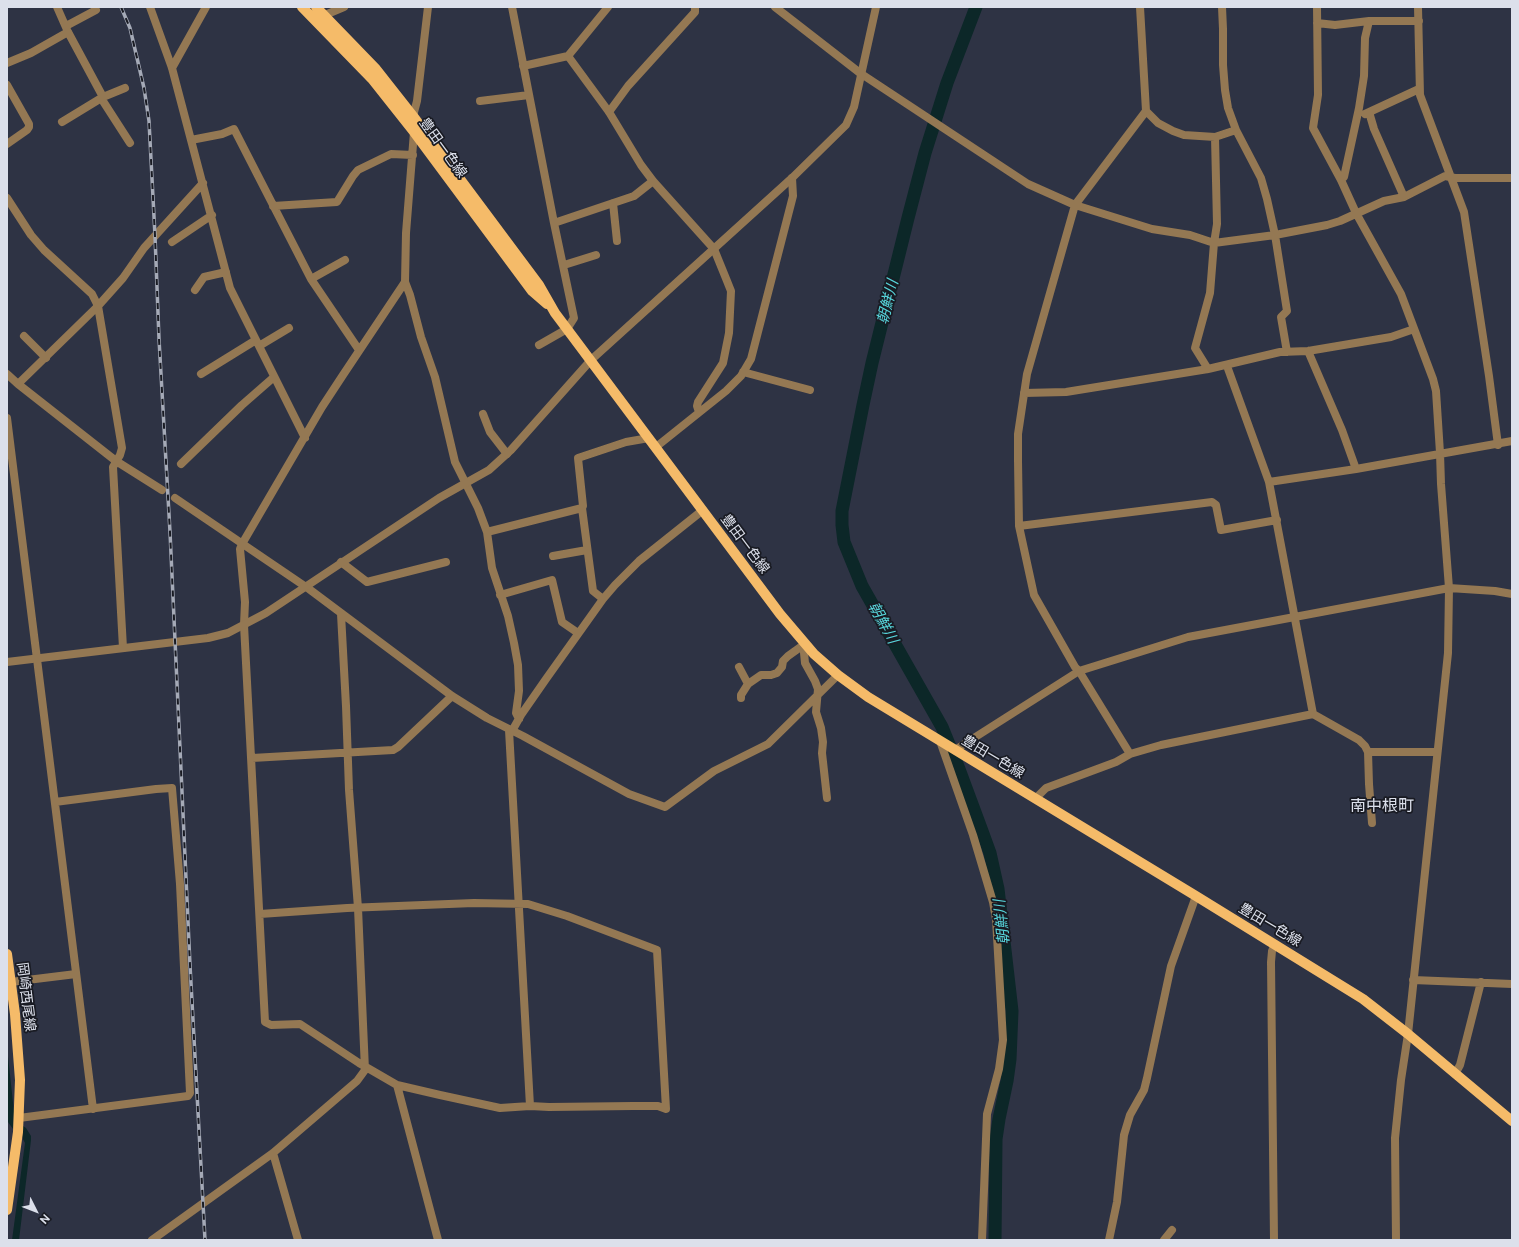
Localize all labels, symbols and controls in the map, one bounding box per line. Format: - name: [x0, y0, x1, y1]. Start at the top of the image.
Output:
- street label: 豊田一色線: [416, 115, 470, 181]
- water label: 朝鮮川: [874, 278, 902, 326]
- street label: 豊田一色線: [717, 511, 773, 577]
- water label: 朝鮮川: [864, 599, 902, 647]
- street label: 豊田一色線: [959, 732, 1027, 782]
- district label: 南中根町: [1350, 796, 1414, 816]
- water label: 朝鮮川: [991, 899, 1013, 945]
- street label: 豊田一色線: [1236, 900, 1304, 950]
- street label: 岡崎西尾線: [13, 961, 39, 1033]
- north arrow: [16, 1191, 56, 1231]
- text: N: [38, 1212, 52, 1226]

